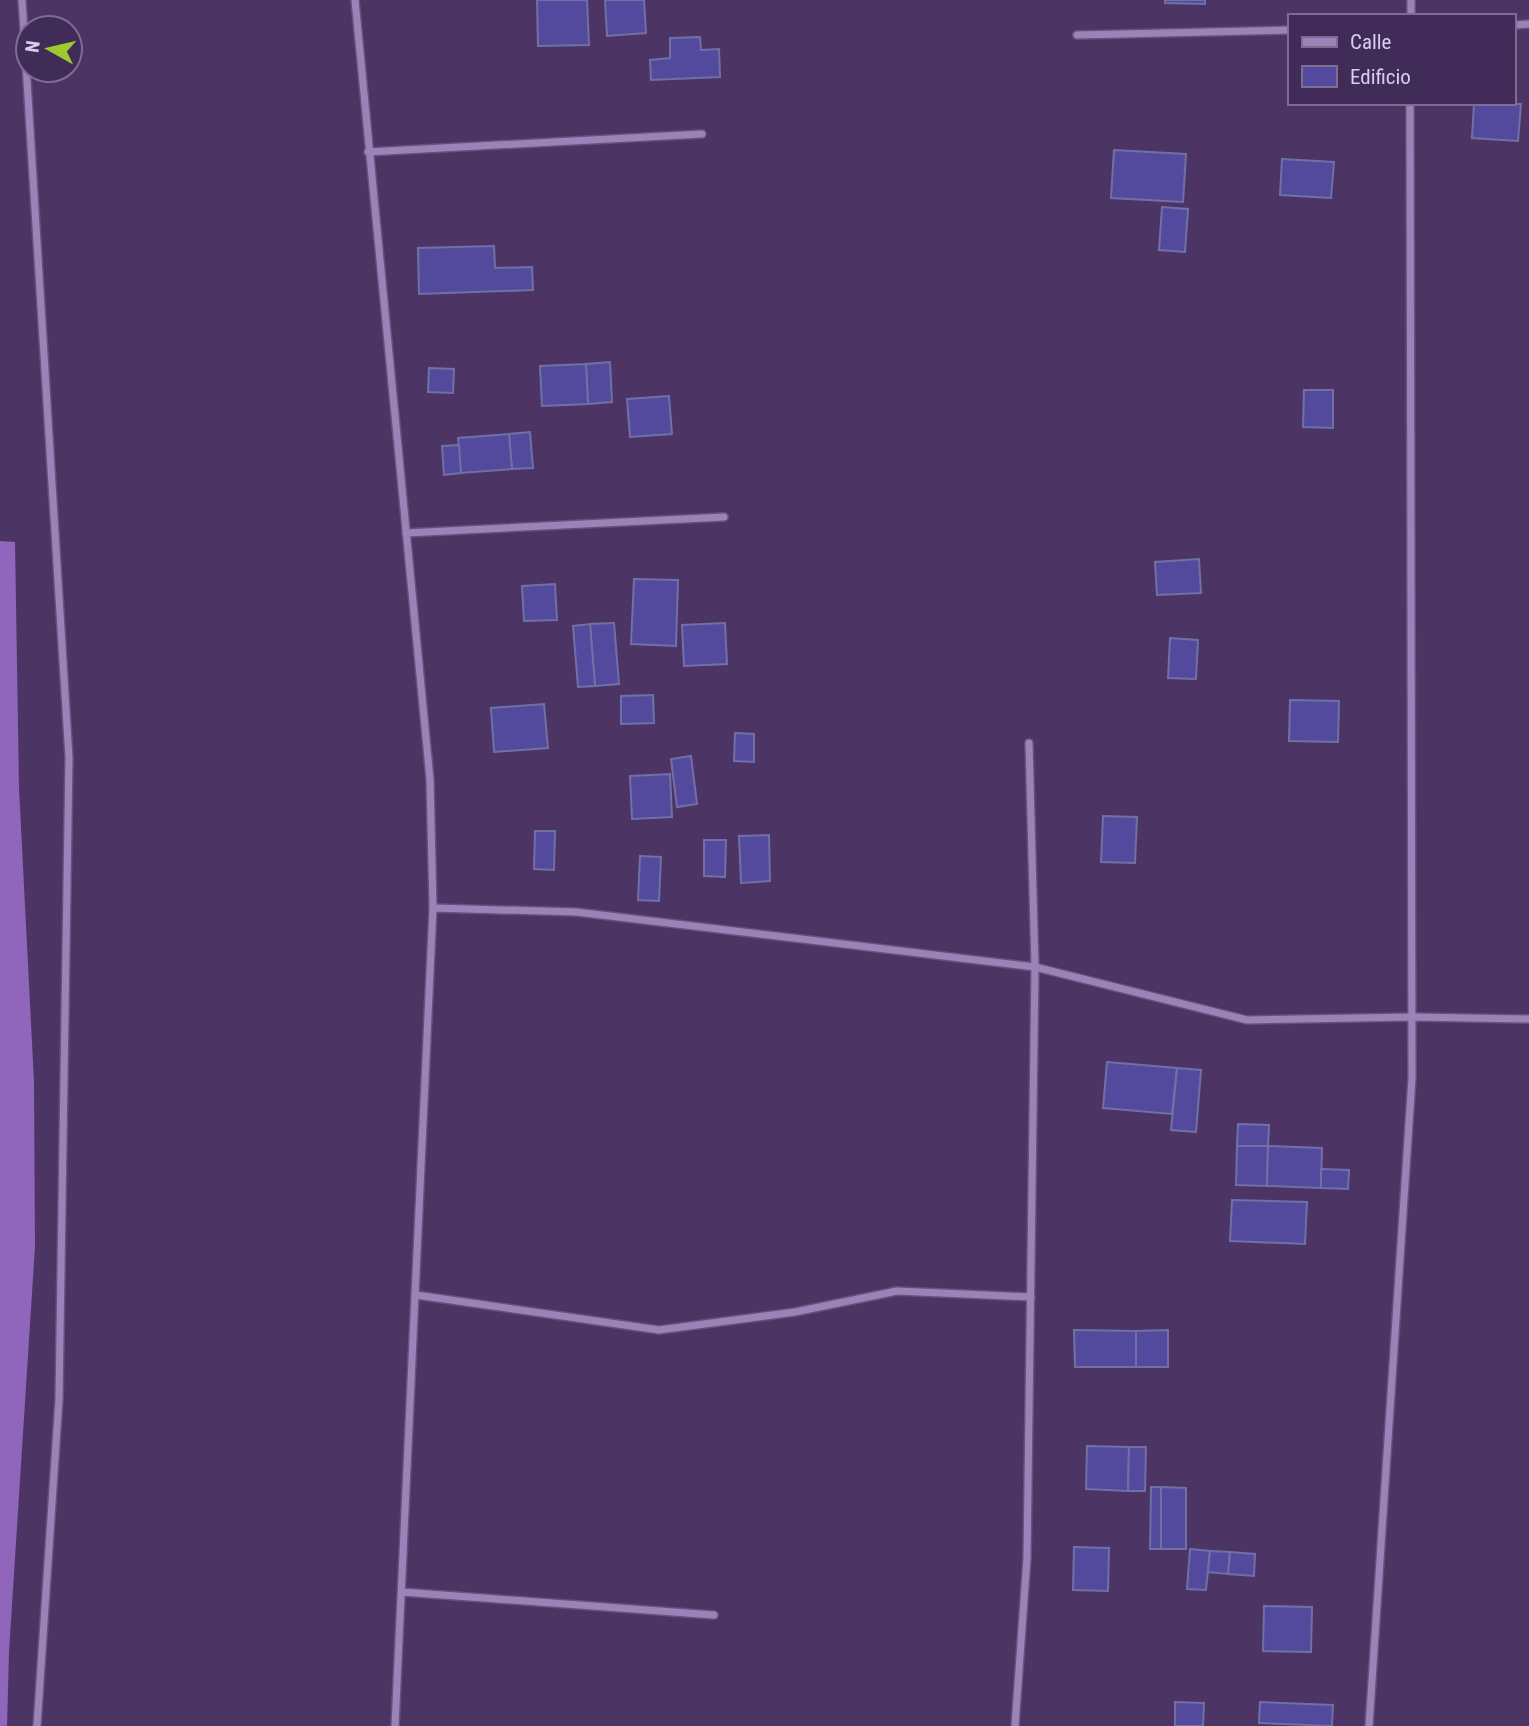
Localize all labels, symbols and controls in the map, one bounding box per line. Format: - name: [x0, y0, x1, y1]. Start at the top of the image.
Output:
- north arrow: [14, 14, 84, 84]
- legend: [1288, 14, 1515, 105]
- text: Calle: [1350, 30, 1392, 54]
- text: N: [20, 39, 45, 54]
- text: Edificio: [1350, 65, 1411, 89]

